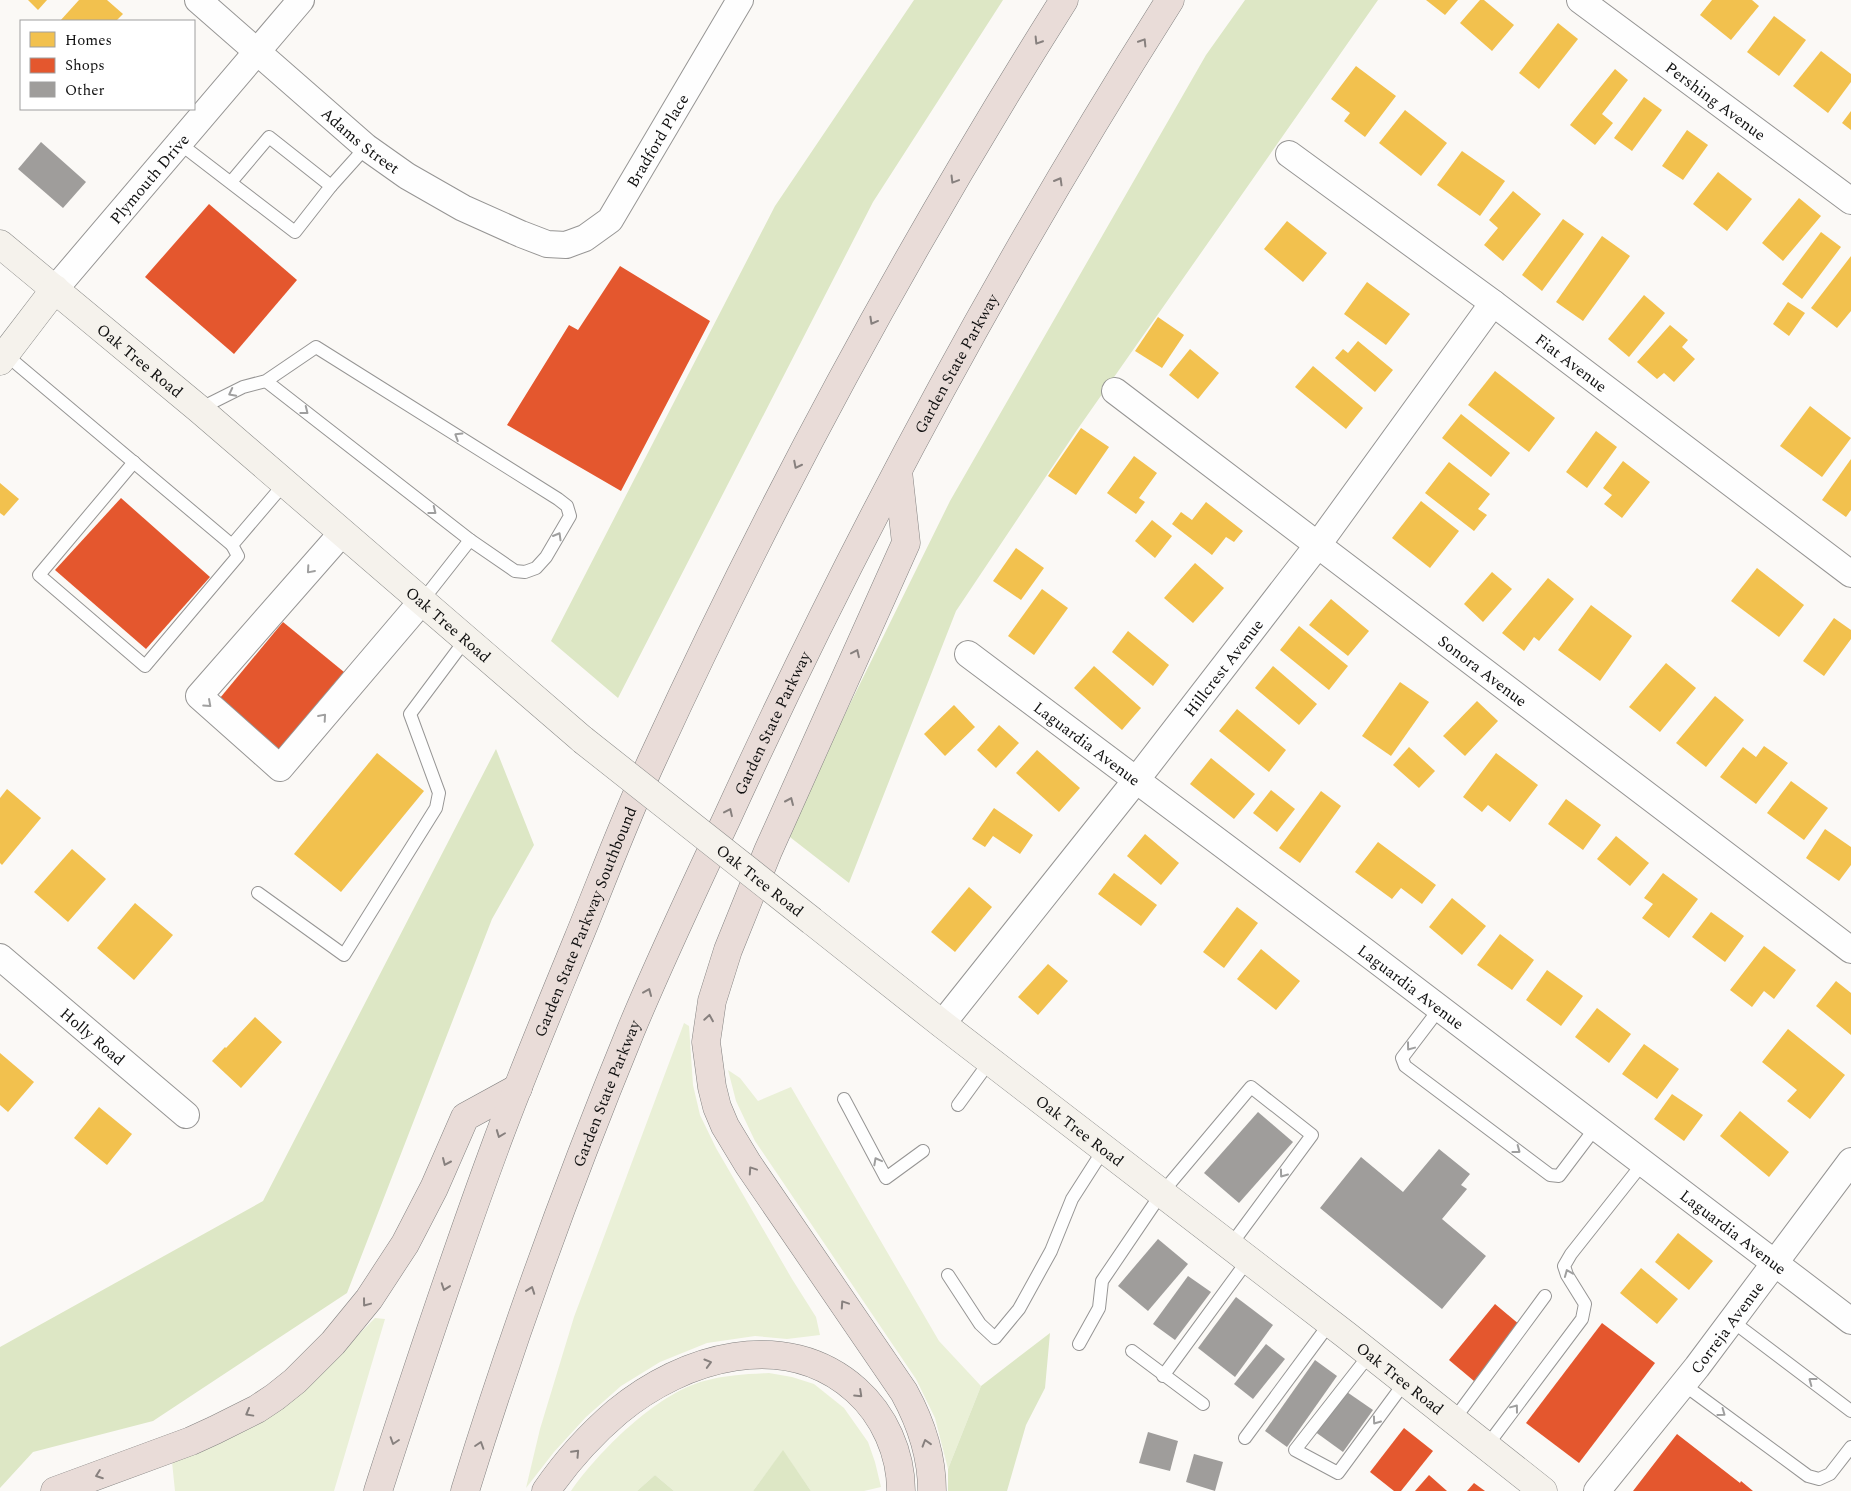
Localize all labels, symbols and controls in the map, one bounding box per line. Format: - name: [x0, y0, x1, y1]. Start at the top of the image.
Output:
- legend: [20, 20, 195, 110]
- text: Homes: [65, 29, 112, 52]
- one-way arrow: [1035, 36, 1044, 45]
- one-way arrow: [1137, 38, 1147, 47]
- text: Shops: [65, 54, 105, 77]
- street label: Pershing Avenue: [1660, 56, 1770, 147]
- text: Other: [65, 79, 104, 102]
- street label: Bradford Place: [621, 89, 695, 192]
- street label: Adams Street: [315, 102, 405, 181]
- street label: Plymouth Drive: [104, 129, 195, 230]
- one-way arrow: [950, 175, 960, 184]
- one-way arrow: [1053, 177, 1063, 186]
- street label: Garden State Parkway: [909, 288, 1006, 438]
- one-way arrow: [869, 316, 879, 325]
- street label: Oak Tree Road: [91, 318, 188, 404]
- street label: Fiat Avenue: [1530, 328, 1612, 398]
- one-way arrow: [228, 387, 237, 397]
- one-way arrow: [299, 406, 308, 414]
- one-way arrow: [454, 433, 463, 443]
- one-way arrow: [793, 460, 803, 469]
- one-way arrow: [427, 506, 436, 514]
- one-way arrow: [552, 532, 562, 541]
- one-way arrow: [307, 564, 316, 573]
- street label: Oak Tree Road: [400, 581, 496, 669]
- street label: Hillcrest Avenue: [1178, 614, 1270, 722]
- street label: Sonora Avenue: [1433, 629, 1532, 713]
- street label: Garden State Parkway: [728, 646, 818, 799]
- one-way arrow: [850, 649, 861, 658]
- street label: Laguardia Avenue: [1028, 696, 1145, 792]
- one-way arrow: [203, 699, 212, 708]
- one-way arrow: [318, 714, 326, 723]
- one-way arrow: [784, 797, 794, 806]
- street label: Garden State Parkway Southbound: [528, 803, 643, 1041]
- one-way arrow: [723, 808, 733, 817]
- street label: Oak Tree Road: [711, 839, 809, 923]
- street label: Laguardia Avenue: [1352, 939, 1469, 1036]
- one-way arrow: [641, 988, 652, 997]
- street label: Holly Road: [55, 1002, 130, 1071]
- one-way arrow: [703, 1013, 714, 1021]
- street label: Garden State Parkway: [567, 1015, 647, 1171]
- one-way arrow: [1408, 1041, 1416, 1050]
- street label: Oak Tree Road: [1030, 1089, 1129, 1173]
- one-way arrow: [496, 1129, 506, 1138]
- one-way arrow: [1511, 1144, 1521, 1153]
- one-way arrow: [442, 1157, 453, 1166]
- one-way arrow: [873, 1157, 883, 1166]
- one-way arrow: [749, 1166, 758, 1176]
- one-way arrow: [1281, 1168, 1289, 1177]
- street label: Laguardia Avenue: [1674, 1184, 1791, 1281]
- one-way arrow: [1564, 1269, 1574, 1278]
- street label: Correja Avenue: [1685, 1276, 1770, 1379]
- one-way arrow: [441, 1282, 451, 1291]
- one-way arrow: [525, 1287, 535, 1295]
- one-way arrow: [363, 1297, 372, 1307]
- one-way arrow: [841, 1300, 850, 1310]
- street label: Oak Tree Road: [1351, 1337, 1449, 1421]
- one-way arrow: [704, 1358, 712, 1368]
- one-way arrow: [1809, 1379, 1818, 1387]
- one-way arrow: [854, 1388, 863, 1397]
- one-way arrow: [1510, 1405, 1518, 1414]
- one-way arrow: [245, 1407, 254, 1417]
- one-way arrow: [1717, 1407, 1726, 1416]
- one-way arrow: [1373, 1416, 1383, 1425]
- one-way arrow: [390, 1436, 400, 1445]
- one-way arrow: [921, 1439, 931, 1448]
- one-way arrow: [474, 1441, 484, 1449]
- one-way arrow: [570, 1449, 579, 1458]
- one-way arrow: [95, 1469, 103, 1479]

